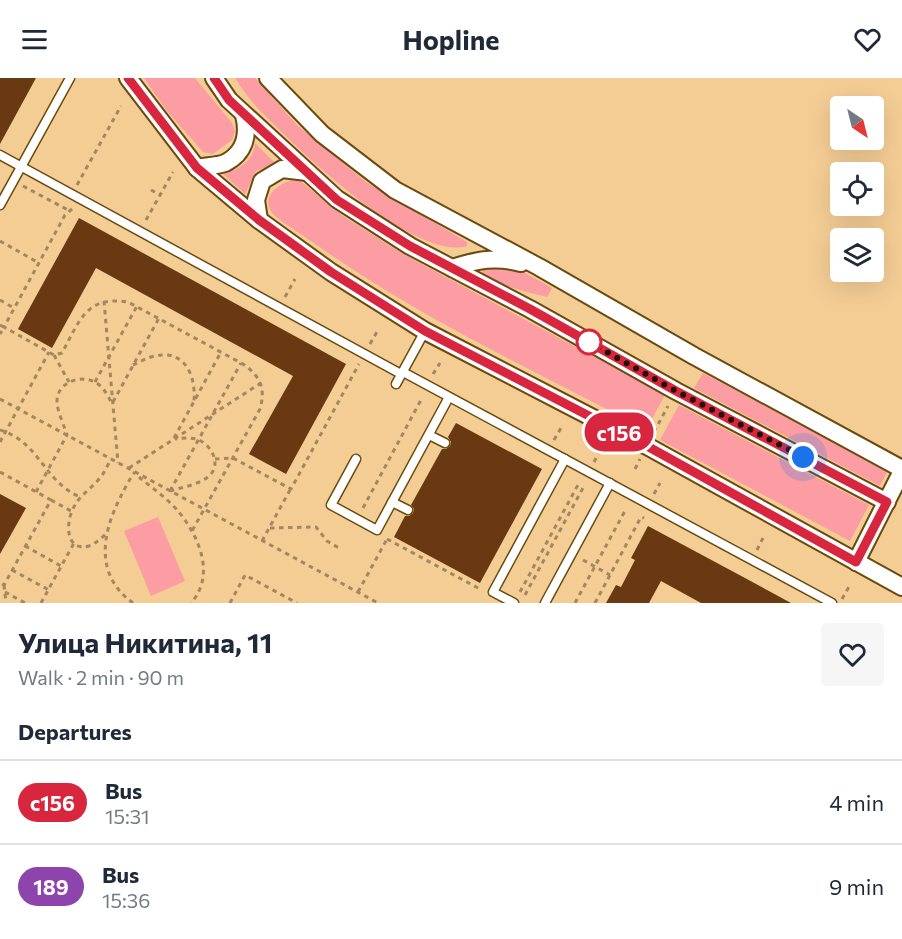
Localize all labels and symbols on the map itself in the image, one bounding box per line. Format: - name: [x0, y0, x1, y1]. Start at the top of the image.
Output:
- north arrow: [830, 96, 884, 150]
- unlabelled marker: [576, 329, 602, 355]
- line badge: с156: [577, 412, 661, 452]
- your location: [788, 442, 818, 472]

